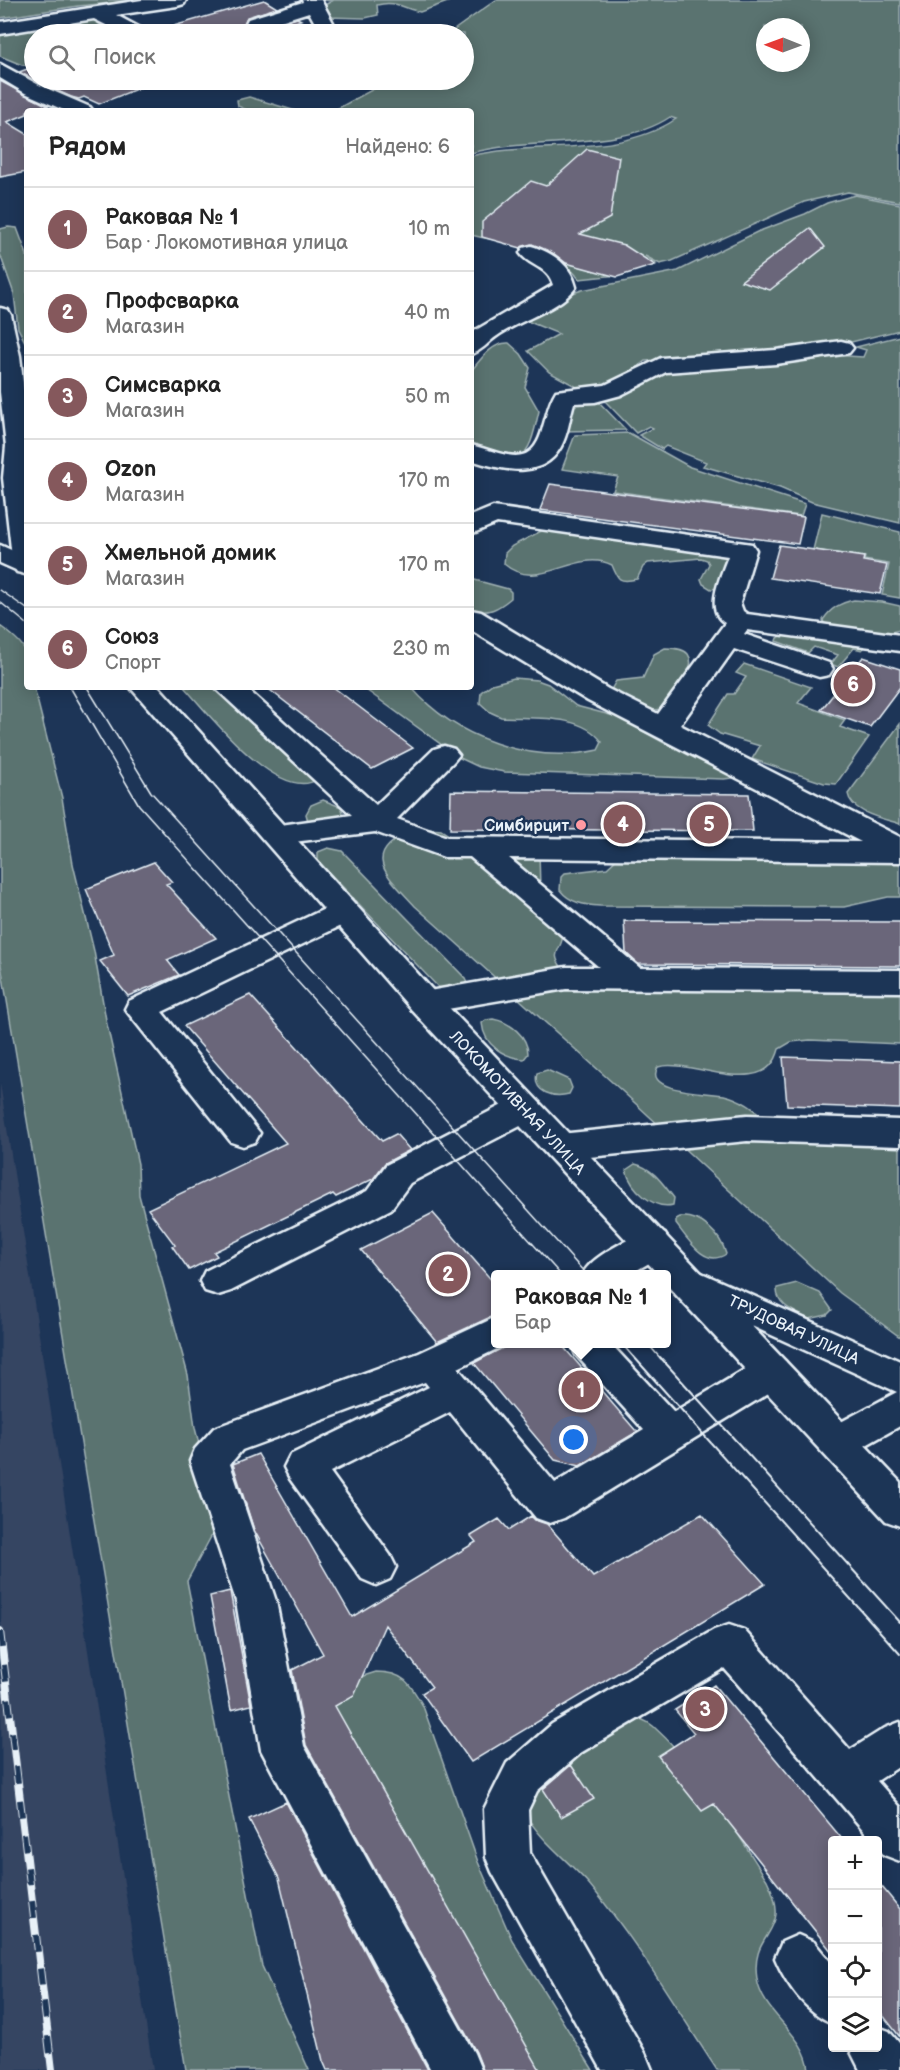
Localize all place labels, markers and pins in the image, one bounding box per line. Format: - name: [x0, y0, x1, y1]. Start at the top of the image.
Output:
- pin: 6: [834, 662, 872, 706]
- pin: 4: [604, 802, 642, 846]
- pin: 5: [690, 802, 728, 846]
- place label: Симбирцит: [484, 817, 569, 836]
- marker: Симбирцит: [574, 818, 588, 832]
- pin: 2: [428, 1252, 468, 1296]
- pin: 1: [562, 1368, 600, 1412]
- pin: 3: [686, 1686, 724, 1732]

